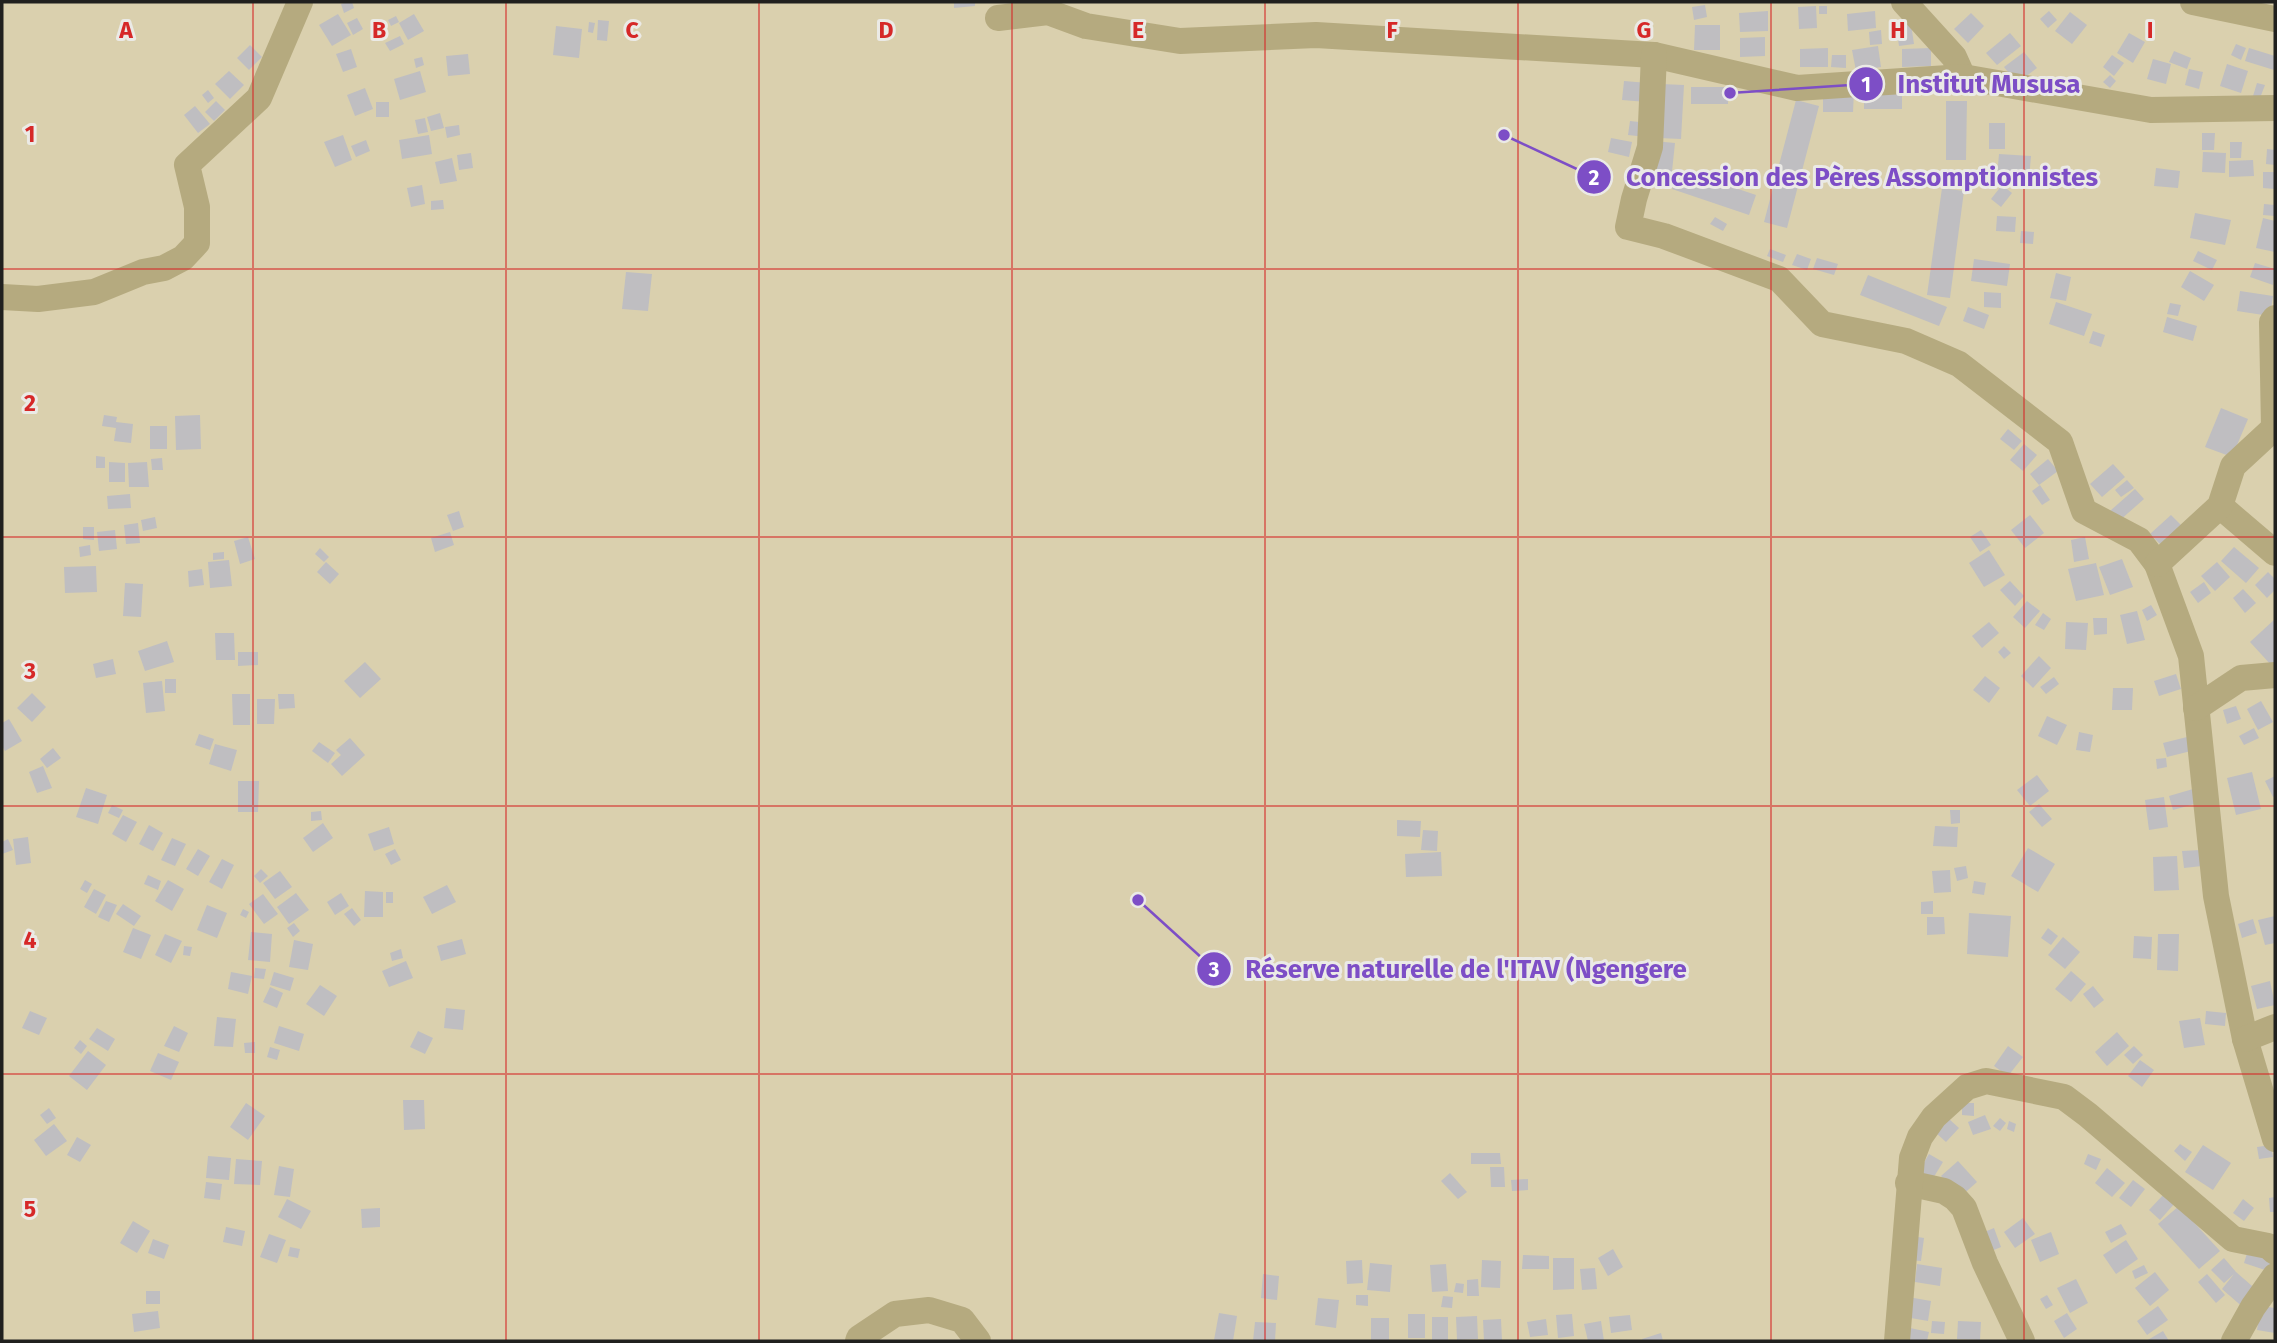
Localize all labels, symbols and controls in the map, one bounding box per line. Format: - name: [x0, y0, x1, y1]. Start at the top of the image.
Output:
- text: A: [118, 16, 133, 44]
- text: B: [372, 16, 386, 44]
- text: C: [625, 16, 639, 44]
- text: D: [879, 16, 894, 44]
- text: E: [1132, 16, 1144, 44]
- text: F: [1386, 16, 1398, 44]
- text: G: [1637, 16, 1651, 44]
- text: H: [1890, 16, 1906, 44]
- text: I: [2147, 16, 2153, 44]
- callout: Institut Mususa: [1849, 61, 2095, 108]
- text: Institut Mususa: [1898, 69, 2080, 100]
- text: 1: [1861, 72, 1871, 98]
- text: 1: [25, 120, 35, 148]
- callout: Concession des Pères Assomptionnistes: [1577, 154, 2112, 201]
- text: Concession des Pères Assomptionnistes: [1626, 162, 2098, 193]
- text: 2: [1589, 165, 1600, 191]
- text: 2: [24, 389, 36, 417]
- text: 3: [23, 657, 36, 685]
- text: 4: [24, 926, 37, 954]
- callout: Réserve naturelle de l'ITAV (Ngengere: [1196, 946, 1701, 993]
- text: Réserve naturelle de l'ITAV (Ngengere: [1245, 954, 1687, 985]
- text: 3: [1208, 957, 1220, 983]
- text: 5: [24, 1195, 36, 1223]

